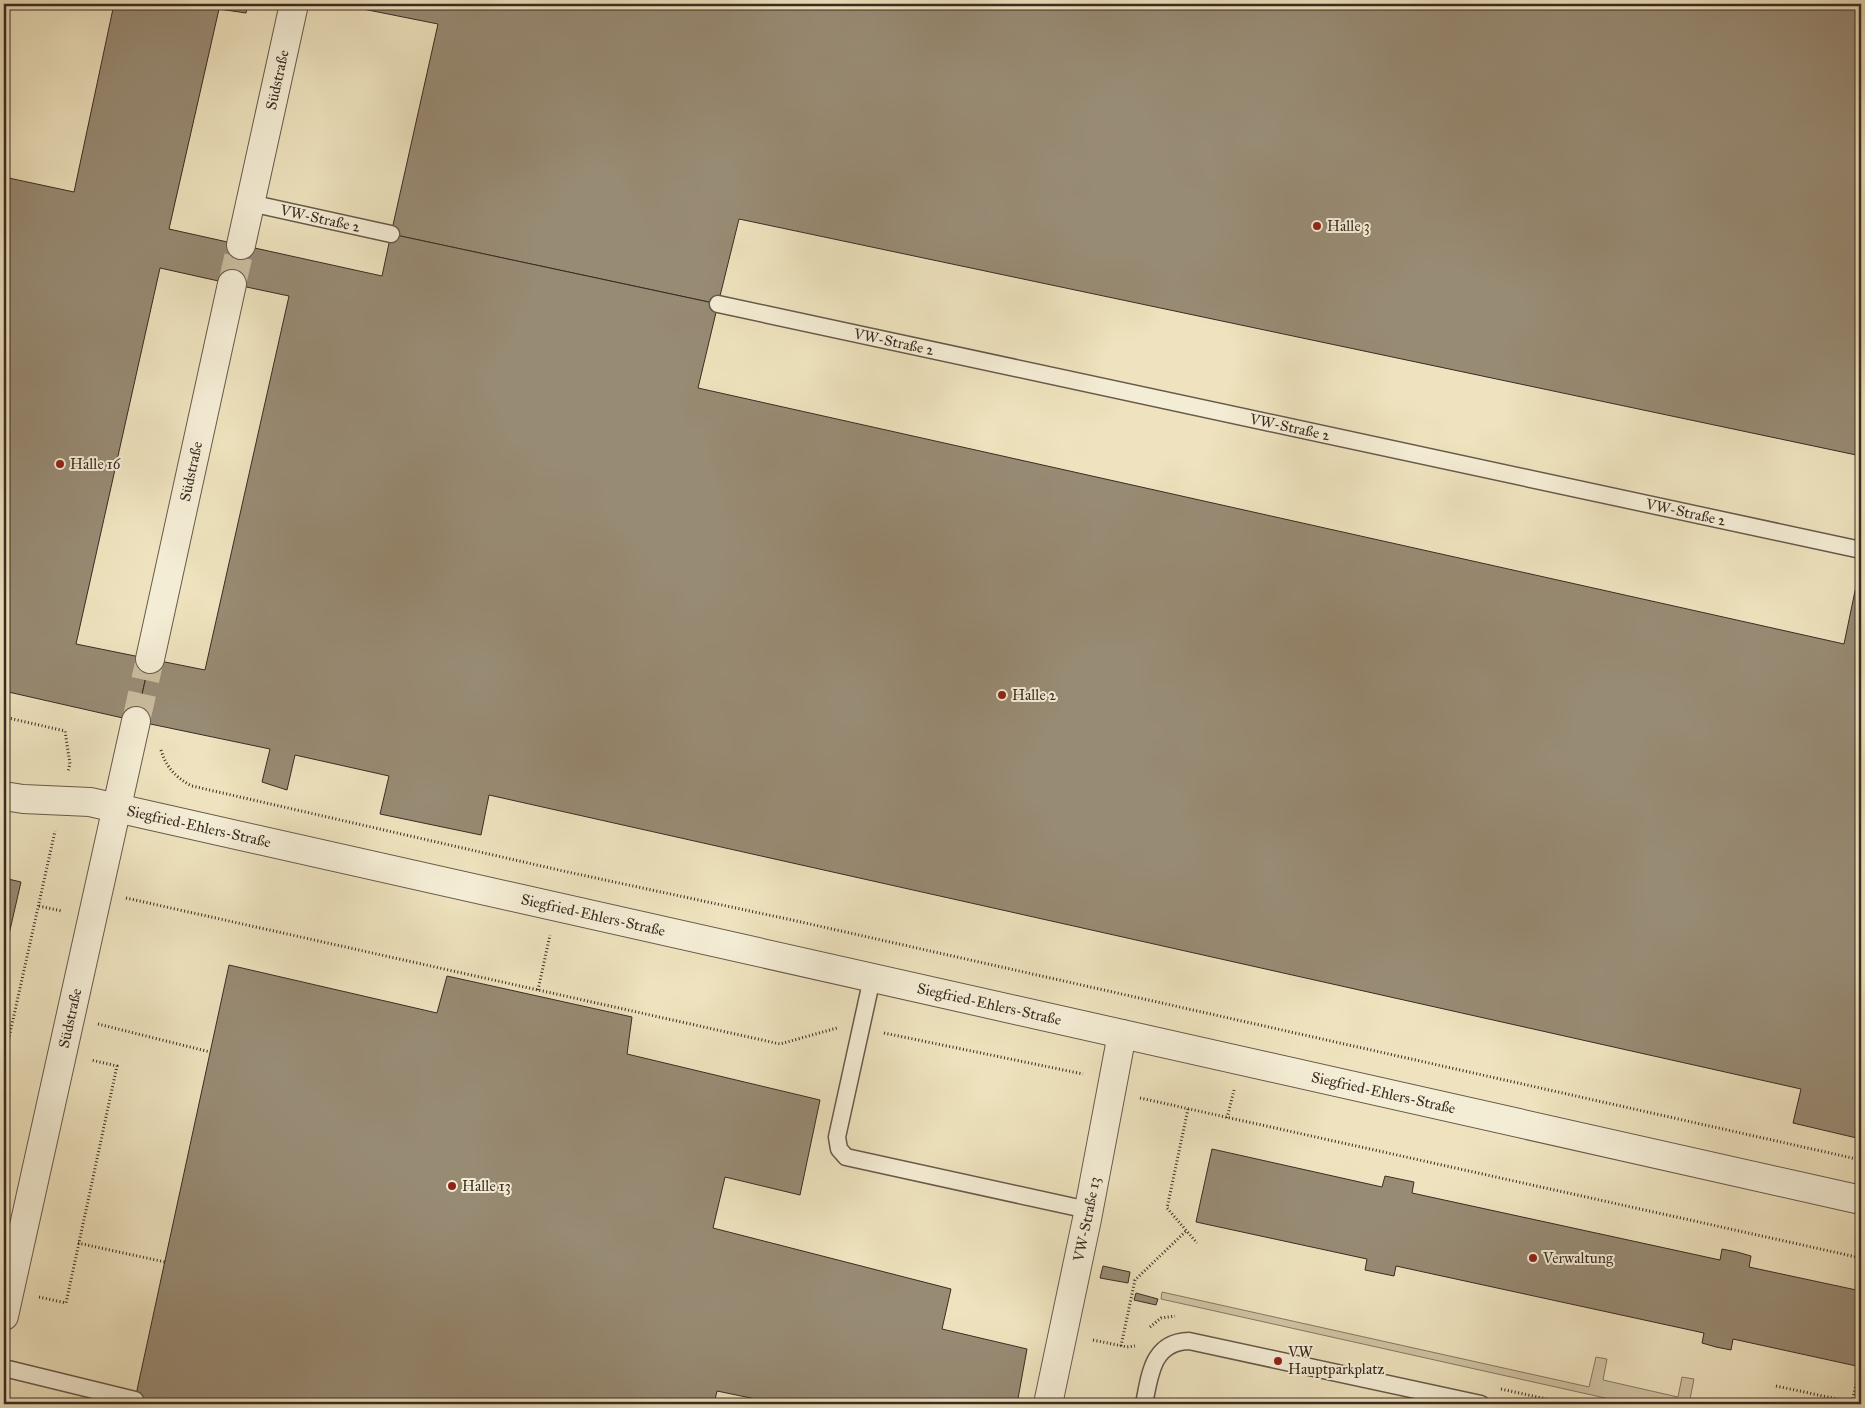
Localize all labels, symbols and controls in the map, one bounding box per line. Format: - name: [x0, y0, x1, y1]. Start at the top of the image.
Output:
- street label: Südstraße: [262, 48, 293, 112]
- street label: VW-Straße 2: [278, 201, 363, 236]
- place label: Halle 3: [1327, 217, 1370, 235]
- marker: Halle 3: [1311, 220, 1323, 232]
- street label: VW-Straße 2: [851, 324, 936, 359]
- street label: VW-Straße 2: [1247, 410, 1332, 445]
- street label: Südstraße: [176, 440, 206, 503]
- place label: Halle 16: [70, 455, 122, 473]
- marker: Halle 16: [54, 458, 66, 470]
- street label: VW-Straße 2: [1643, 495, 1728, 530]
- place label: Halle 2: [1012, 686, 1057, 704]
- marker: Halle 2: [996, 689, 1008, 701]
- street label: Siegfried-Ehlers-Straße: [125, 802, 273, 851]
- street label: Siegfried-Ehlers-Straße: [519, 890, 667, 940]
- street label: Siegfried-Ehlers-Straße: [915, 979, 1063, 1029]
- street label: Südstraße: [55, 987, 85, 1050]
- street label: Siegfried-Ehlers-Straße: [1310, 1068, 1457, 1118]
- street label: VW-Straße 13: [1069, 1175, 1104, 1264]
- place label: Halle 13: [462, 1177, 511, 1195]
- marker: Halle 13: [446, 1180, 458, 1192]
- place label: Verwaltung: [1542, 1249, 1614, 1267]
- marker: Verwaltung: [1527, 1252, 1539, 1264]
- place label: VW Hauptparkplatz: [1287, 1343, 1385, 1378]
- marker: VW Hauptparkplatz: [1272, 1355, 1284, 1367]

